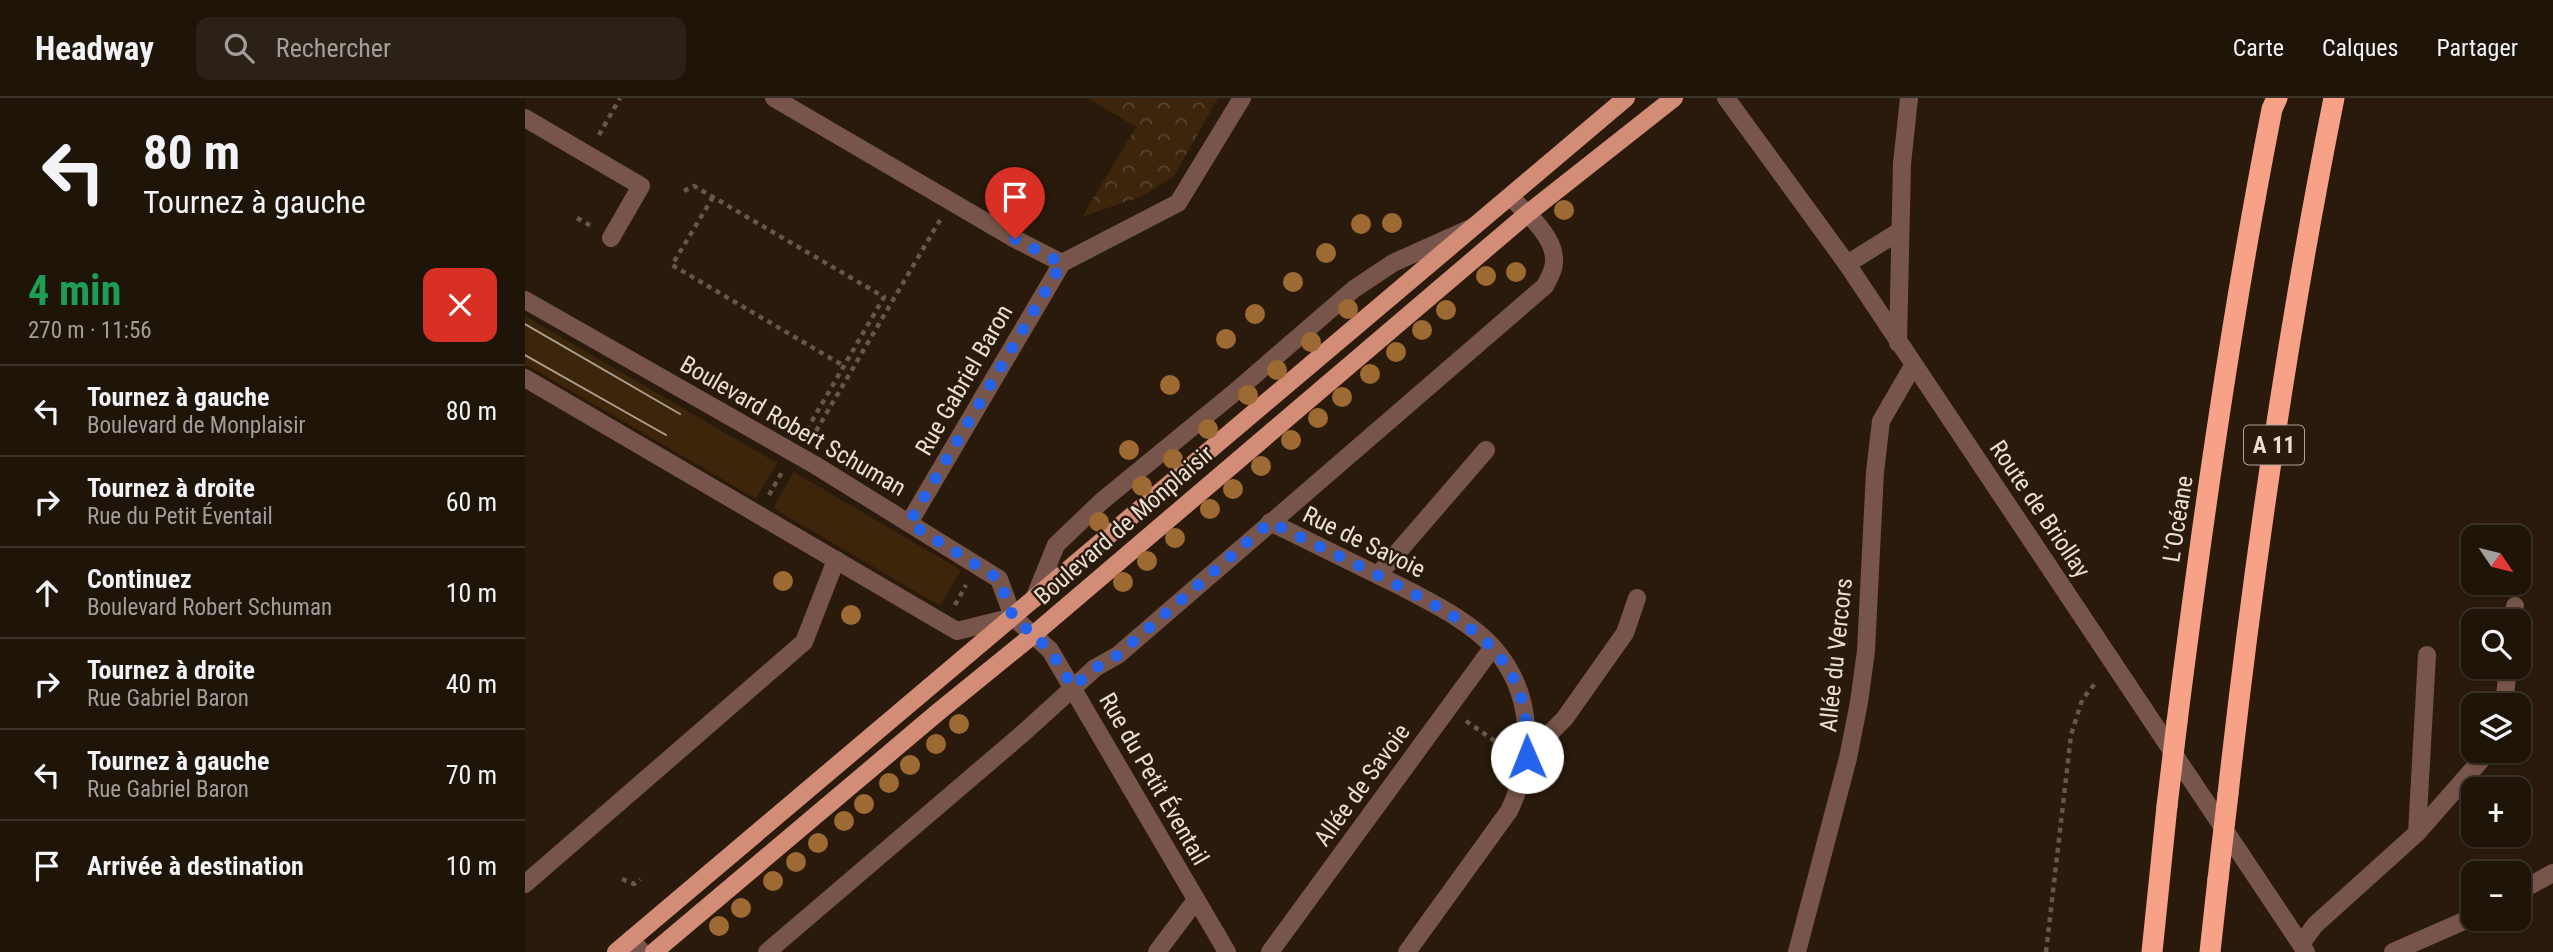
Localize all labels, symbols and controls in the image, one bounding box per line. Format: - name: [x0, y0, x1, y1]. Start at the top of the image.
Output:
- search box: [196, 17, 686, 80]
- text: Headway: [35, 29, 154, 68]
- icon: search: [220, 29, 258, 67]
- text: Rechercher: [276, 33, 391, 63]
- text: Carte: [2233, 34, 2284, 62]
- text: Calques: [2322, 34, 2398, 62]
- text: Partager: [2436, 34, 2518, 62]
- text: 80 m: [143, 124, 240, 181]
- icon: left: [28, 126, 119, 217]
- pin: [985, 167, 1045, 239]
- icon: arrive: [996, 178, 1034, 216]
- text: Tournez à gauche: [143, 183, 366, 221]
- text: 4 min: [28, 266, 121, 315]
- button: close: [423, 268, 497, 342]
- street label: Rue Gabriel Baron: [910, 300, 1018, 460]
- text: 270 m · 11:56: [28, 317, 152, 344]
- street label: Boulevard Robert Schuman: [675, 350, 911, 502]
- text: Tournez à gauche: [87, 382, 269, 412]
- icon: left: [28, 392, 66, 430]
- text: 80 m: [446, 396, 497, 426]
- text: Boulevard de Monplaisir: [87, 412, 306, 439]
- road number: A 11: [2244, 426, 2304, 464]
- street label: Route de Briollay: [1984, 435, 2096, 583]
- street label: Boulevard de Monplaisir: [1029, 440, 1219, 610]
- text: Tournez à droite: [87, 473, 255, 503]
- street label: L’Océane: [2157, 474, 2199, 564]
- icon: right: [28, 483, 66, 521]
- text: 60 m: [446, 487, 497, 517]
- street label: Rue de Savoie: [1298, 500, 1430, 584]
- text: Rue du Petit Éventail: [87, 503, 273, 530]
- north arrow: [2461, 525, 2531, 595]
- map controls: [2461, 525, 2531, 931]
- text: Continuez: [87, 564, 192, 594]
- icon: ahead: [28, 574, 66, 612]
- street label: Allée du Vercors: [1814, 577, 1858, 733]
- text: 10 m: [446, 578, 497, 608]
- text: Boulevard Robert Schuman: [87, 594, 332, 621]
- button: search: [2461, 609, 2531, 679]
- text: Tournez à droite: [87, 655, 255, 685]
- icon: right: [28, 665, 66, 703]
- text: 40 m: [446, 669, 497, 699]
- text: Rue Gabriel Baron: [87, 685, 249, 712]
- street label: Rue du Petit Éventail: [1093, 688, 1215, 870]
- button: layers: [2461, 693, 2531, 763]
- street label: Allée de Savoie: [1308, 718, 1416, 852]
- position arrow: [1490, 720, 1564, 794]
- text: Tournez à gauche: [87, 746, 269, 776]
- icon: left: [28, 756, 66, 794]
- text: 70 m: [446, 760, 497, 790]
- text: Rue Gabriel Baron: [87, 776, 249, 803]
- button: +: [2461, 777, 2531, 847]
- icon: arrive: [28, 847, 66, 885]
- text: Arrivée à destination: [87, 851, 304, 881]
- text: 10 m: [446, 851, 497, 881]
- button: −: [2461, 861, 2531, 931]

